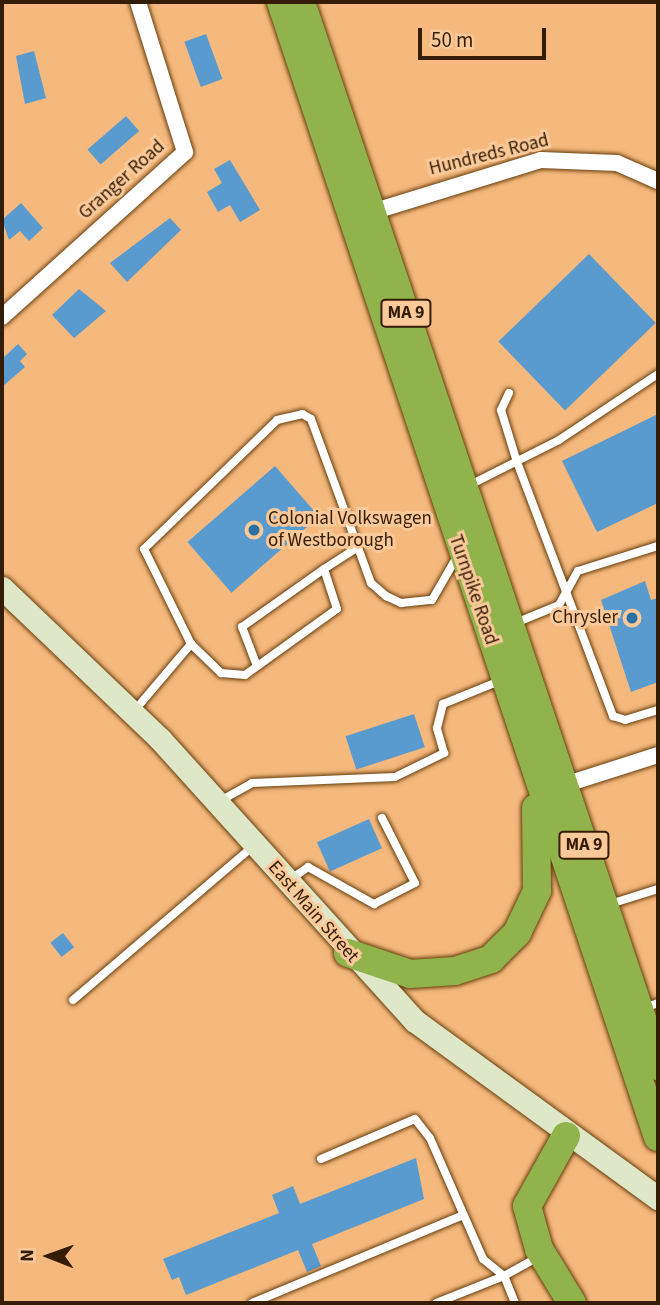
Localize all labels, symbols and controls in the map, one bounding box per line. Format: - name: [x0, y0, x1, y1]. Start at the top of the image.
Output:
- scale bar: [422, 14, 550, 58]
- text: 50 m: [431, 25, 473, 55]
- street label: Hundreds Road: [427, 129, 551, 181]
- street label: Granger Road: [74, 135, 170, 225]
- road number: MA 9: [380, 298, 432, 328]
- place label: Colonial Volkswagen of Westborough: [268, 508, 432, 552]
- marker: Colonial Volkswagen of Westborough: [246, 522, 262, 538]
- street label: Turnpike Road: [444, 532, 502, 648]
- place label: Chrysler: [552, 607, 618, 629]
- marker: Chrysler: [624, 610, 640, 626]
- road number: MA 9: [558, 830, 610, 860]
- street label: East Main Street: [263, 857, 363, 967]
- north arrow: [14, 1221, 84, 1291]
- text: N: [14, 1249, 41, 1262]

